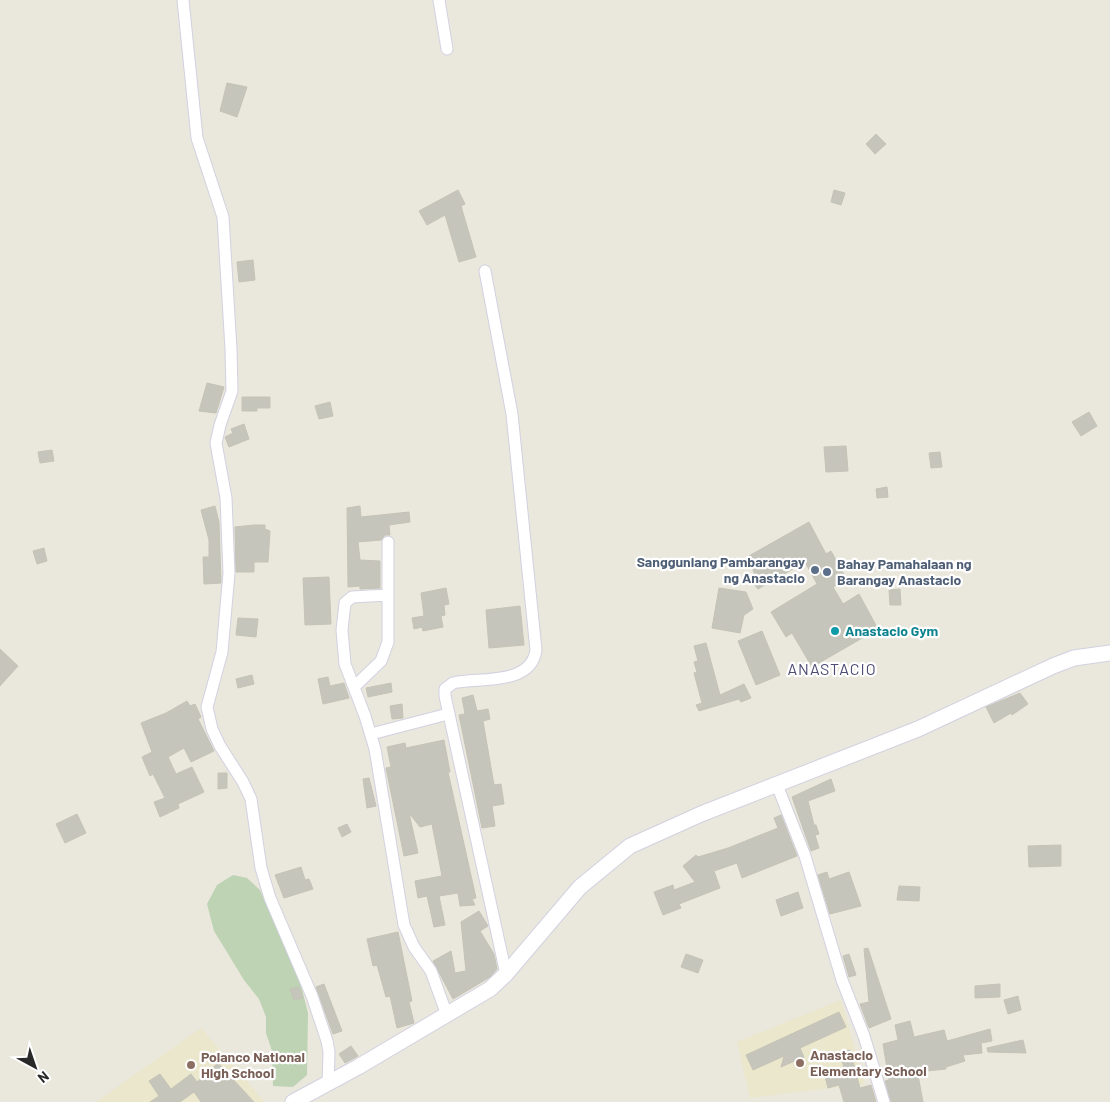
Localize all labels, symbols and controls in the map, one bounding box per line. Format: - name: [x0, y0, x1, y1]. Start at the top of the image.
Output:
- place label: Sangguniang Pambarangay ng Anastacio: [637, 553, 805, 586]
- place label: Bahay Pamahalaan ng Barangay Anastacio: [837, 555, 972, 588]
- marker: Sangguniang Pambarangay ng Anastacio: [809, 564, 821, 576]
- marker: Bahay Pamahalaan ng Barangay Anastacio: [821, 566, 833, 578]
- place label: Anastacio Gym: [845, 622, 938, 639]
- marker: Anastacio Gym: [829, 625, 841, 637]
- district label: ANASTACIO: [787, 659, 877, 678]
- north arrow: [10, 1042, 60, 1092]
- place label: Anastacio Elementary School: [810, 1046, 927, 1079]
- place label: Polanco National High School: [201, 1048, 305, 1081]
- marker: Anastacio Elementary School: [794, 1057, 806, 1069]
- marker: Polanco National High School: [185, 1059, 197, 1071]
- text: N: [35, 1068, 53, 1087]

